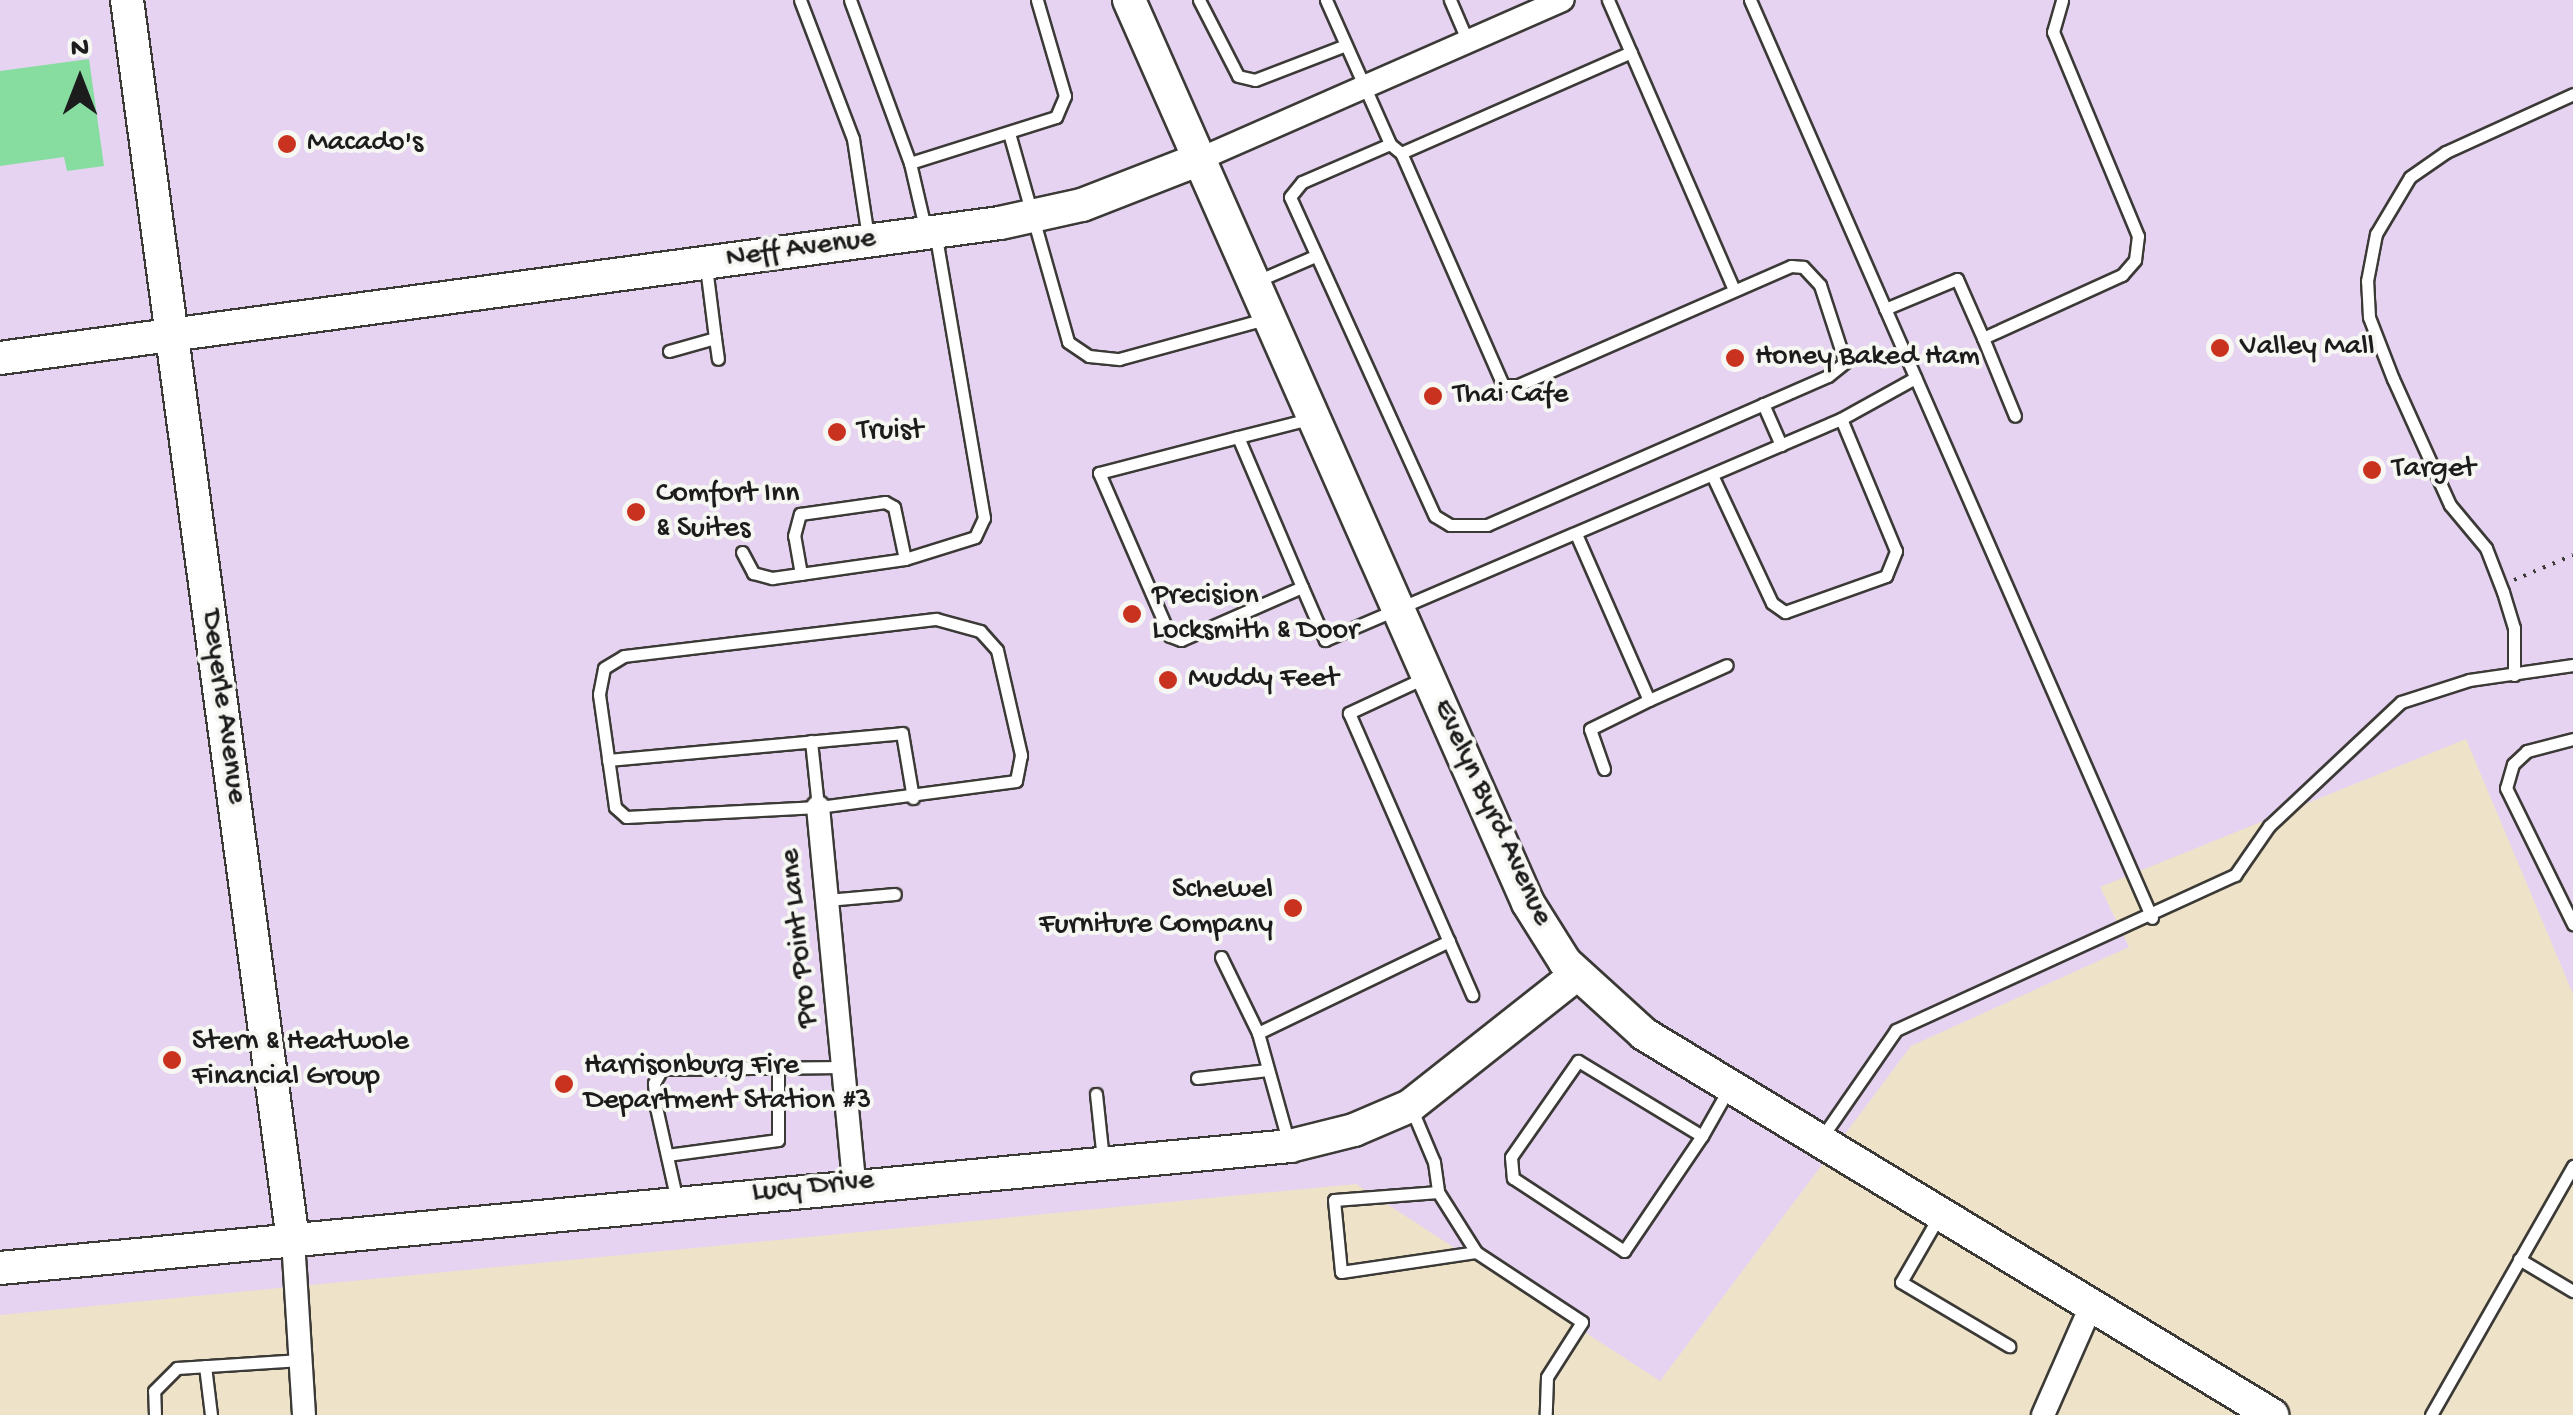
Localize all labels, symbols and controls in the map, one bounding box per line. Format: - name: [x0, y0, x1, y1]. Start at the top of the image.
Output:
- north arrow: [30, 30, 130, 130]
- text: N: [71, 33, 89, 66]
- place label: Macado's: [307, 126, 423, 162]
- marker: Macado's: [276, 133, 298, 155]
- street label: Neff Avenue: [724, 222, 878, 278]
- place label: Valley Mall: [2240, 330, 2375, 366]
- marker: Valley Mall: [2209, 337, 2231, 359]
- place label: Honey Baked Ham: [1755, 340, 1980, 376]
- marker: Honey Baked Ham: [1724, 347, 1746, 369]
- place label: Thai Cafe: [1453, 378, 1569, 414]
- marker: Thai Cafe: [1422, 385, 1444, 407]
- place label: Truist: [857, 414, 923, 450]
- marker: Truist: [826, 421, 848, 443]
- place label: Target: [2392, 452, 2476, 488]
- marker: Target: [2361, 459, 2383, 481]
- place label: Comfort Inn & Suites: [656, 477, 800, 548]
- marker: Comfort Inn & Suites: [625, 501, 647, 523]
- place label: Precision Locksmith & Door: [1152, 579, 1359, 650]
- marker: Precision Locksmith & Door: [1121, 603, 1143, 625]
- street label: Deyerle Avenue: [191, 608, 253, 806]
- place label: Muddy Feet: [1188, 662, 1338, 698]
- marker: Muddy Feet: [1157, 669, 1179, 691]
- street label: Evelyn Byrd Avenue: [1423, 694, 1559, 932]
- street label: Pro Point Lane: [774, 847, 828, 1029]
- place label: Schewel Furniture Company: [1039, 873, 1273, 944]
- marker: Schewel Furniture Company: [1282, 897, 1304, 919]
- place label: Stern & Heatwole Financial Group: [192, 1025, 409, 1096]
- marker: Stern & Heatwole Financial Group: [161, 1049, 183, 1071]
- place label: Harrisonburg Fire Department Station #3: [584, 1049, 871, 1120]
- marker: Harrisonburg Fire Department Station #3: [553, 1073, 575, 1095]
- street label: Lucy Drive: [750, 1164, 876, 1212]

